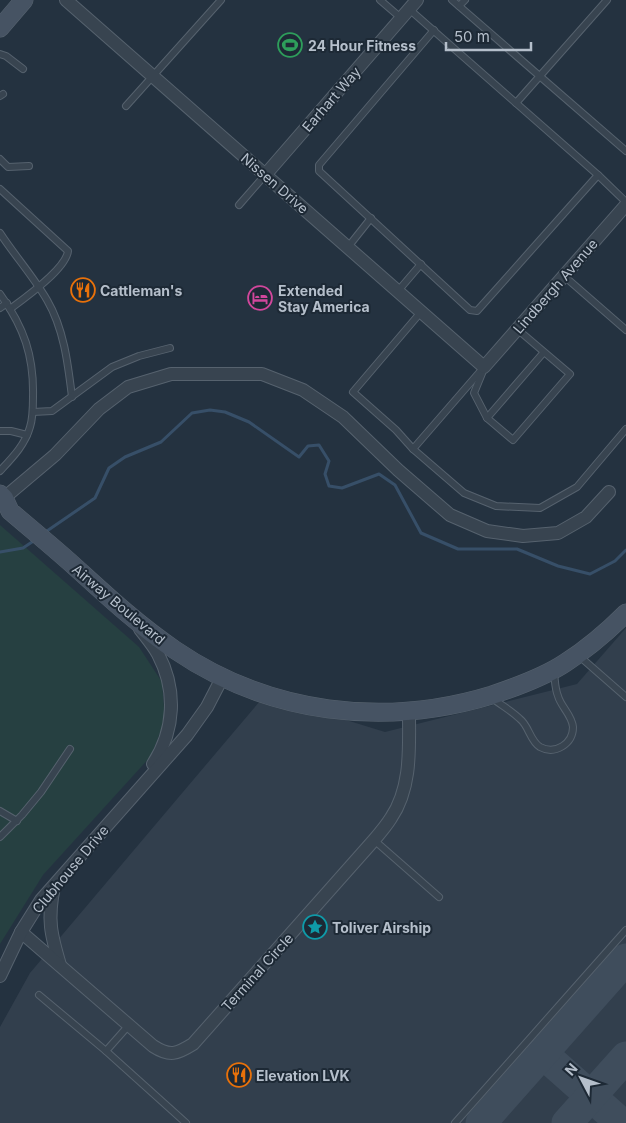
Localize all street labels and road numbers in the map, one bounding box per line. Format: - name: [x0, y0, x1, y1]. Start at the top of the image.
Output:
- street label: Earhart Way: [298, 63, 364, 135]
- street label: Nissen Drive: [238, 149, 312, 217]
- street label: Lindbergh Avenue: [509, 235, 601, 337]
- street label: Airway Boulevard: [69, 560, 169, 648]
- street label: Clubhouse Drive: [28, 822, 112, 916]
- street label: Terminal Circle: [218, 930, 296, 1014]

